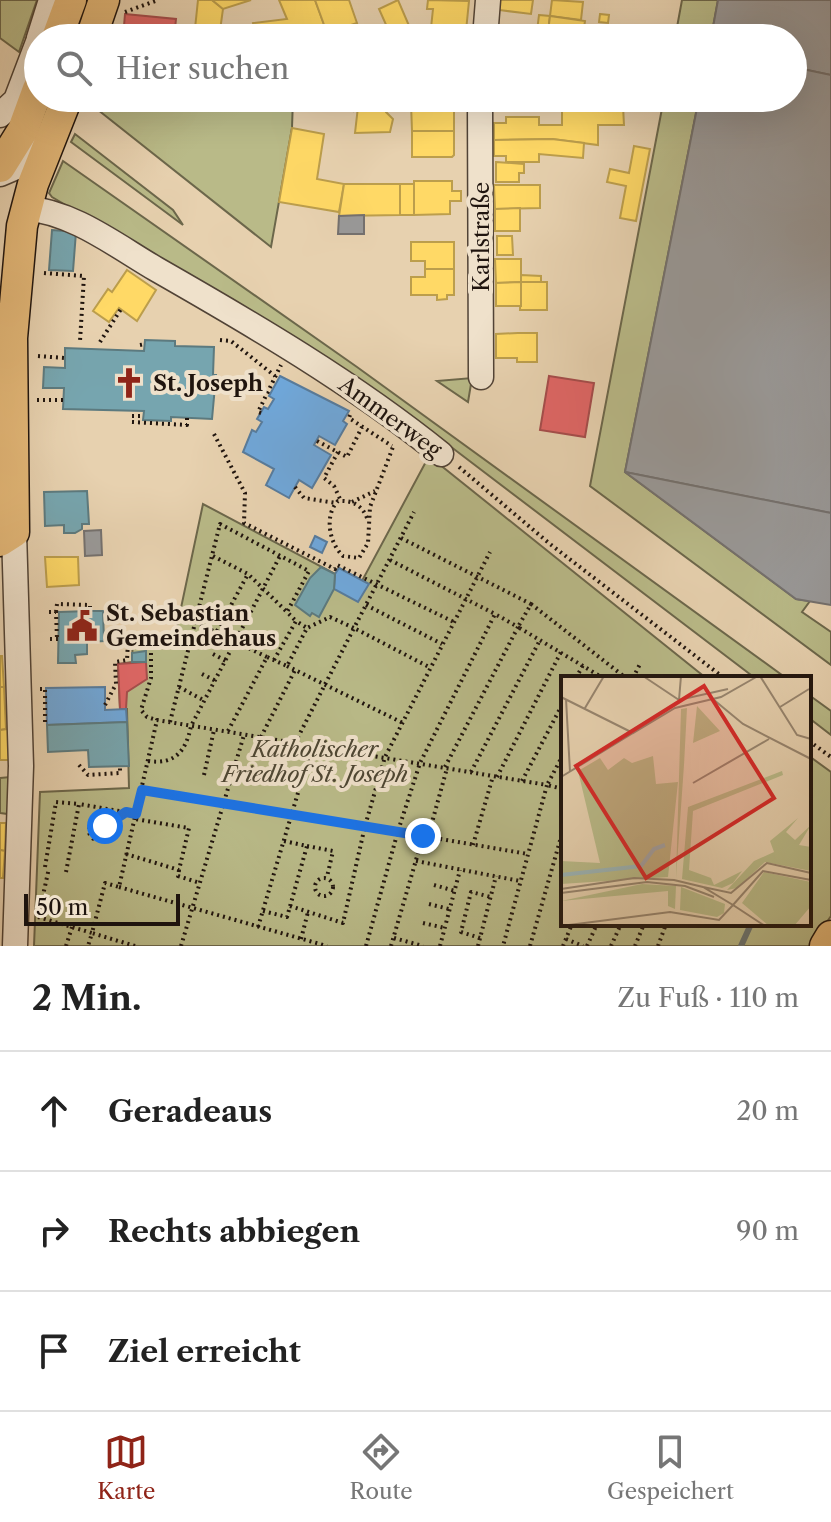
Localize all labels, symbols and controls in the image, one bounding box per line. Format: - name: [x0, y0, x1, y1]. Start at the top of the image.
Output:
- search box: [24, 24, 807, 112]
- icon: search: [52, 46, 96, 90]
- text: Hier suchen: [116, 50, 289, 87]
- street label: Karlstraße: [468, 182, 495, 292]
- church icon: St. Joseph: [112, 366, 146, 400]
- place label: St. Joseph: [153, 370, 263, 397]
- street label: Ammerweg: [333, 370, 447, 464]
- place label: St. Sebastian Gemeindehaus: [106, 600, 276, 652]
- public building icon: St. Sebastian Gemeindehaus: [65, 609, 99, 643]
- inset map: [561, 676, 811, 926]
- park label: Katholischer Friedhof St. Joseph: [220, 736, 408, 788]
- route start: [87, 808, 123, 844]
- route end: [405, 818, 441, 854]
- scale bar: [24, 890, 180, 926]
- text: 50 m: [36, 894, 88, 921]
- text: 2 Min.: [32, 977, 142, 1019]
- text: Zu Fuß · 110 m: [618, 982, 799, 1014]
- icon: ahead: [32, 1089, 76, 1133]
- text: Geradeaus: [108, 1093, 272, 1130]
- text: 20 m: [736, 1095, 799, 1127]
- icon: right: [32, 1209, 76, 1253]
- text: Rechts abbiegen: [108, 1213, 360, 1250]
- text: 90 m: [736, 1215, 799, 1247]
- icon: arrive: [32, 1329, 76, 1373]
- text: Ziel erreicht: [108, 1333, 301, 1370]
- tab: Karte: [97, 1430, 155, 1505]
- tab: Route: [350, 1430, 413, 1505]
- tab: Gespeichert: [607, 1430, 734, 1505]

